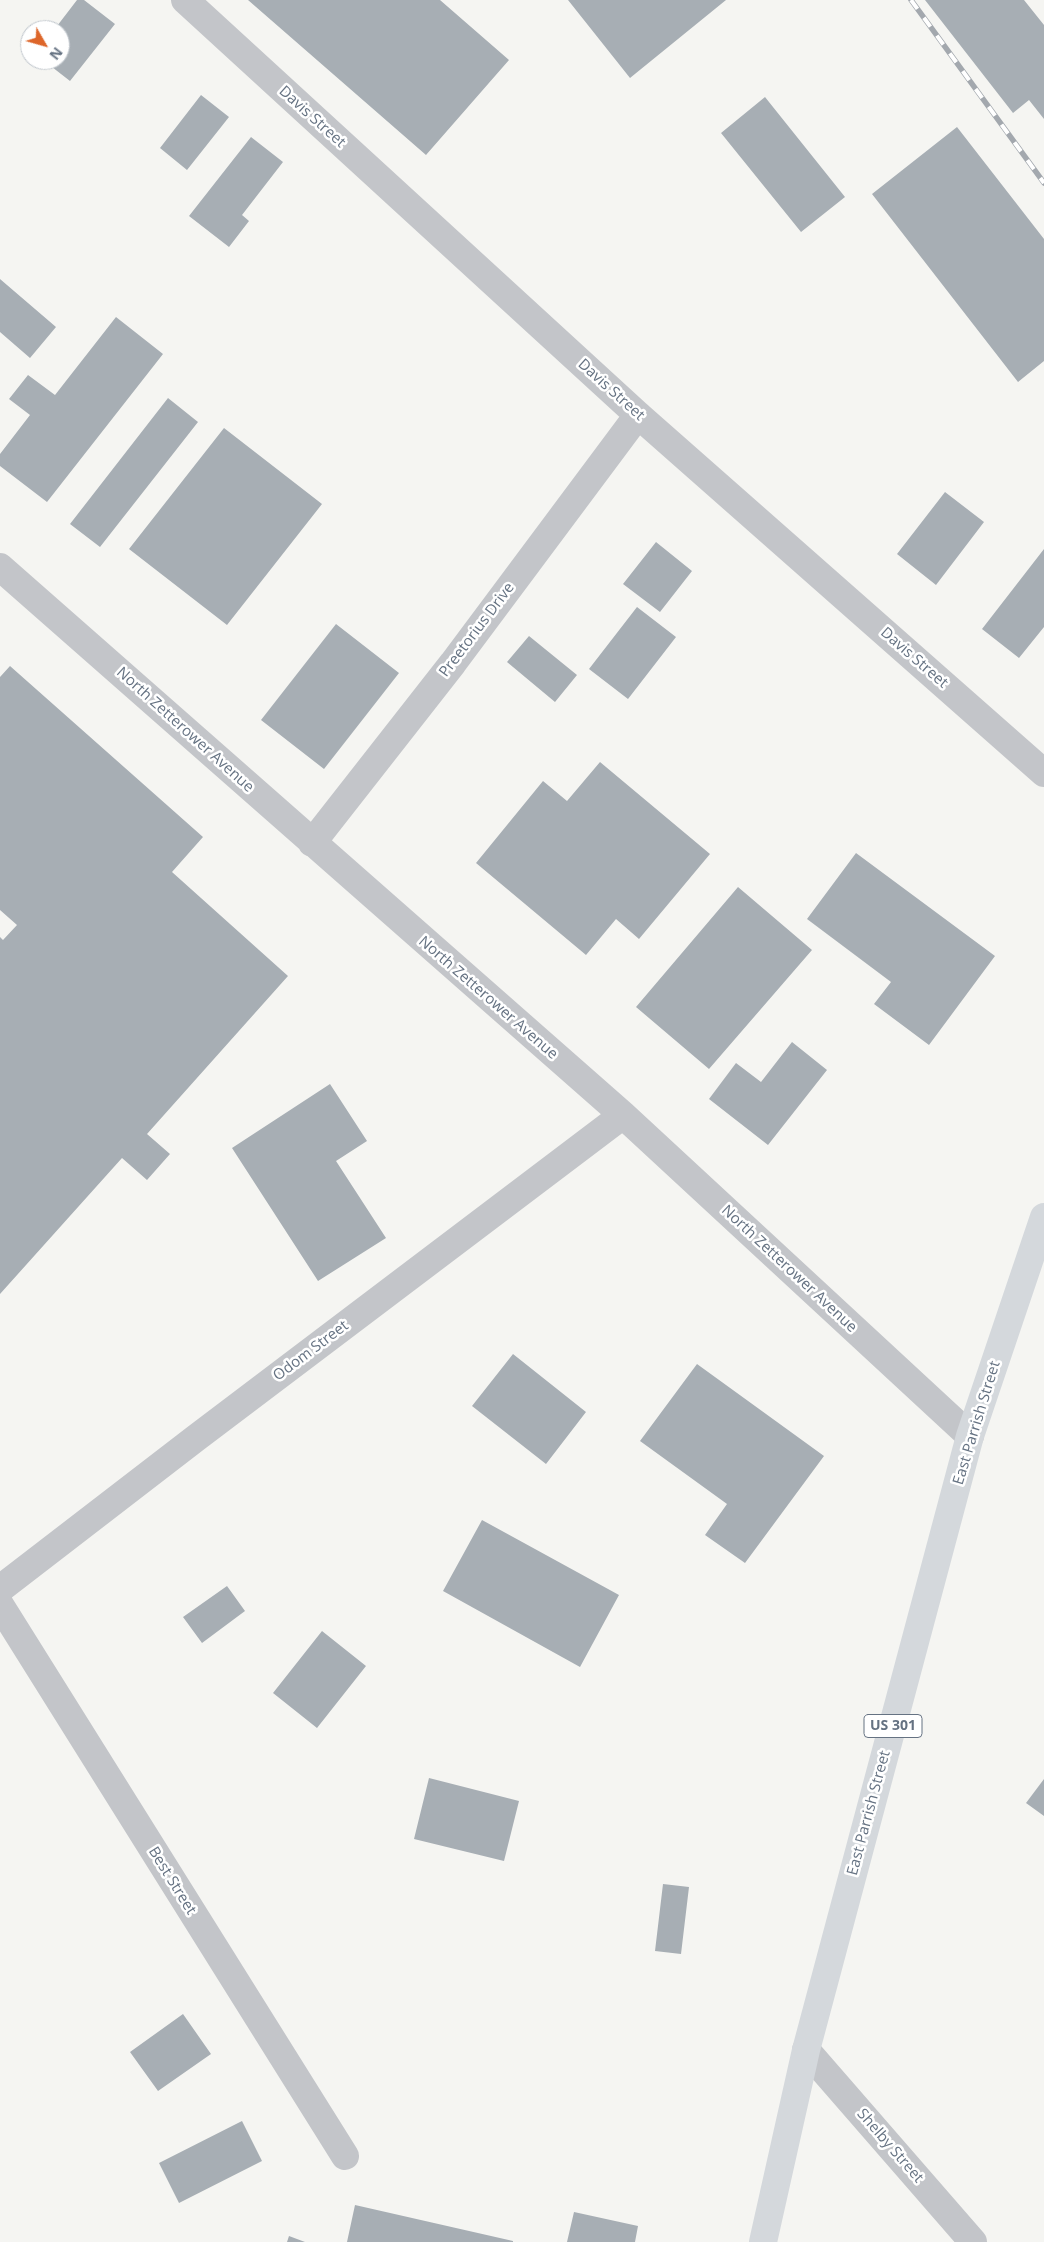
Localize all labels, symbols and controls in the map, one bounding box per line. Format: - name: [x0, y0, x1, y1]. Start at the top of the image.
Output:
- north arrow: [20, 20, 70, 70]
- text: N: [45, 44, 67, 64]
- street label: Davis Street: [275, 82, 349, 152]
- street label: Davis Street: [574, 355, 648, 425]
- street label: Preetorius Drive: [436, 579, 518, 681]
- street label: Davis Street: [877, 624, 951, 692]
- street label: North Zetterower Avenue: [113, 664, 257, 796]
- street label: North Zetterower Avenue: [415, 933, 561, 1063]
- street label: North Zetterower Avenue: [718, 1202, 860, 1336]
- street label: Odom Street: [270, 1317, 352, 1385]
- street label: East Parrish Street: [950, 1359, 1004, 1487]
- road number: US 301: [864, 1714, 922, 1738]
- street label: East Parrish Street: [844, 1749, 894, 1877]
- street label: Best Street: [144, 1844, 200, 1918]
- street label: Shelby Street: [853, 2105, 927, 2187]

